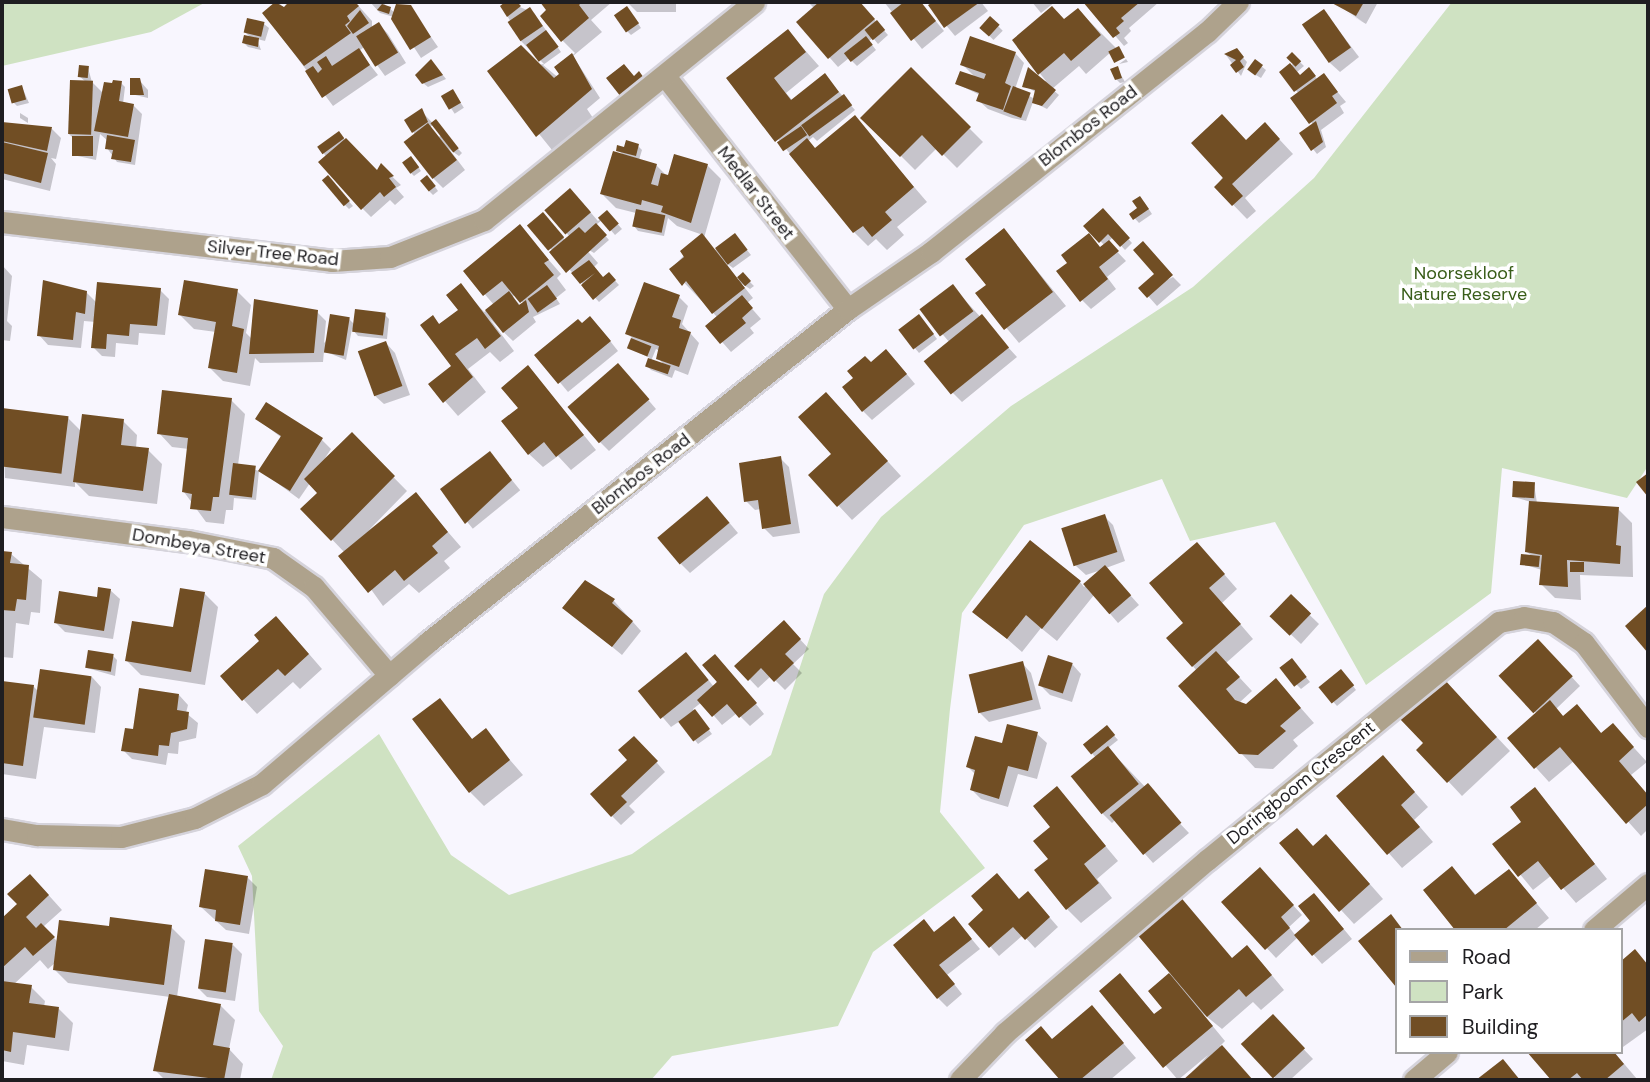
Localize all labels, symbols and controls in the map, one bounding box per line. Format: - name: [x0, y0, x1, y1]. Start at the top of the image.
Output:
- street label: Blombos Road: [1034, 81, 1142, 171]
- street label: Medlar Street: [713, 142, 799, 244]
- street label: Silver Tree Road: [206, 235, 340, 271]
- park label: Noorsekloof Nature Reserve: [1401, 263, 1527, 306]
- street label: Blombos Road: [587, 429, 695, 519]
- street label: Dombeya Street: [131, 524, 267, 568]
- street label: Doringboom Crescent: [1223, 717, 1379, 849]
- legend: [1394, 928, 1622, 1054]
- text: Road: [1462, 943, 1511, 971]
- text: Park: [1462, 978, 1503, 1006]
- text: Building: [1462, 1013, 1538, 1041]

